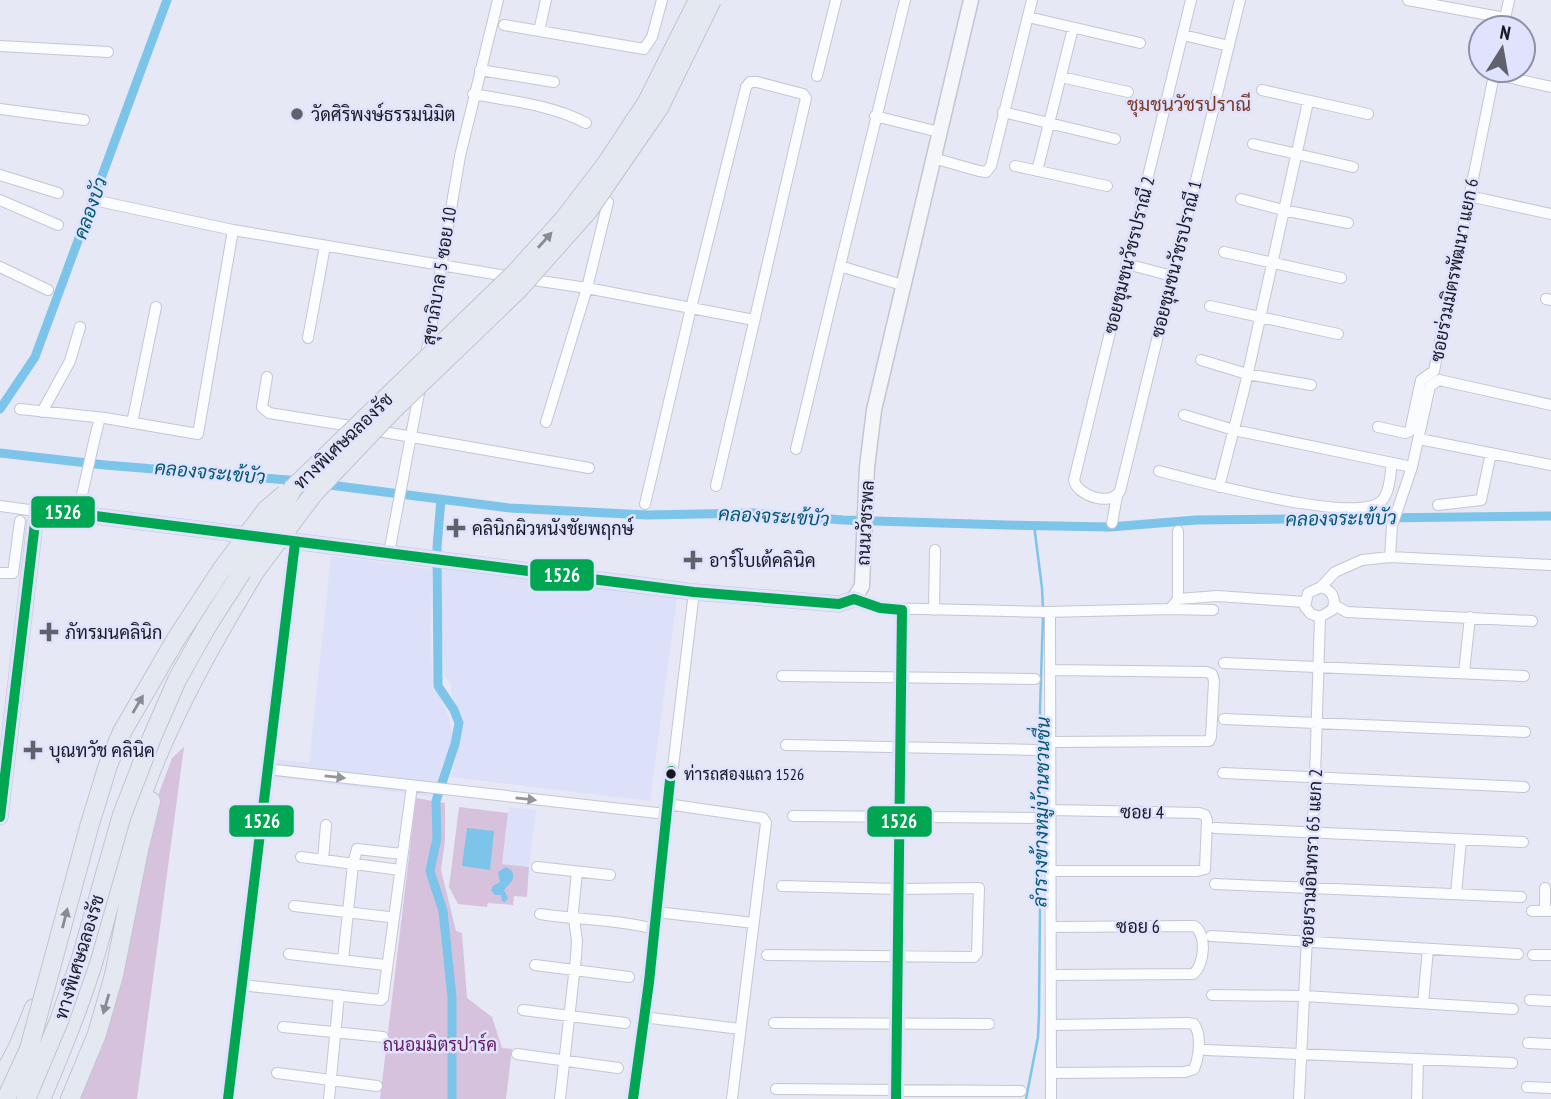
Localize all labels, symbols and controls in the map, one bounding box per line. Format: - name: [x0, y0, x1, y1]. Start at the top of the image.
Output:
- north arrow: [1467, 14, 1537, 84]
- text: N: [1498, 20, 1513, 45]
- district label: ชุมชนวัชรปราณี: [1127, 92, 1251, 117]
- place label: วัดศิริพงษ์ธรรมนิมิต: [311, 102, 455, 126]
- marker: วัดศิริพงษ์ธรรมนิมิต: [289, 106, 305, 122]
- water label: คลองบัว: [68, 174, 112, 242]
- street label: ซอยชุมชนวัชรปราณี 2: [1097, 174, 1161, 336]
- street label: ซอยร่วมมิตรพัฒนา แยก 6: [1425, 176, 1483, 364]
- street label: ซอยชุมชนวัชรปราณี 1: [1144, 178, 1208, 340]
- street label: สุขาภิบาล 5 ซอย 10: [417, 205, 462, 347]
- one-way arrow: [536, 232, 552, 249]
- street label: ทางพิเศษฉลองรัช: [288, 388, 398, 494]
- water label: คลองจระเข้บัว: [154, 455, 266, 489]
- street label: ถนนวัชรพล: [851, 480, 879, 566]
- line badge: 1526: [30, 495, 96, 529]
- text: 1526: [45, 500, 81, 524]
- water label: คลองจระเข้บัว: [718, 501, 830, 531]
- water label: คลองจระเข้บัว: [1285, 505, 1397, 531]
- place label: คลินิกผิวหนังชัยพฤกษ์: [472, 516, 635, 540]
- marker: คลินิกผิวหนังชัยพฤกษ์: [446, 518, 466, 538]
- place label: อาร์โบเต้คลินิค: [709, 548, 816, 572]
- marker: อาร์โบเต้คลินิค: [683, 550, 703, 570]
- line badge: 1526: [529, 558, 595, 592]
- text: 1526: [544, 563, 580, 587]
- place label: ภัทรมนคลินิก: [65, 621, 162, 644]
- marker: ภัทรมนคลินิก: [39, 622, 59, 642]
- one-way arrow: [132, 694, 144, 713]
- water label: ลำรางข้างหมู่บ้านชวนชื่น: [1022, 716, 1057, 908]
- place label: บุณทวัช คลินิค: [49, 739, 155, 763]
- marker: บุณทวัช คลินิค: [23, 740, 43, 760]
- place label: ท่ารถสองแถว 1526: [684, 764, 804, 784]
- marker: ท่ารถสองแถว 1526: [664, 767, 678, 781]
- street label: ซอยรามอินทรา 65 แยก 2: [1295, 768, 1327, 948]
- one-way arrow: [324, 772, 346, 783]
- one-way arrow: [515, 793, 537, 804]
- street label: ซอย 4: [1120, 800, 1164, 824]
- line badge: 1526: [228, 804, 295, 838]
- line badge: 1526: [866, 805, 933, 838]
- text: 1526: [244, 809, 280, 833]
- text: 1526: [881, 809, 917, 833]
- street label: ทางพิเศษฉลองรัช: [49, 892, 109, 1022]
- one-way arrow: [60, 907, 71, 929]
- street label: ซอย 6: [1116, 915, 1160, 938]
- one-way arrow: [101, 993, 111, 1014]
- park label: ถนอมมิตรปาร์ค: [383, 1032, 497, 1056]

